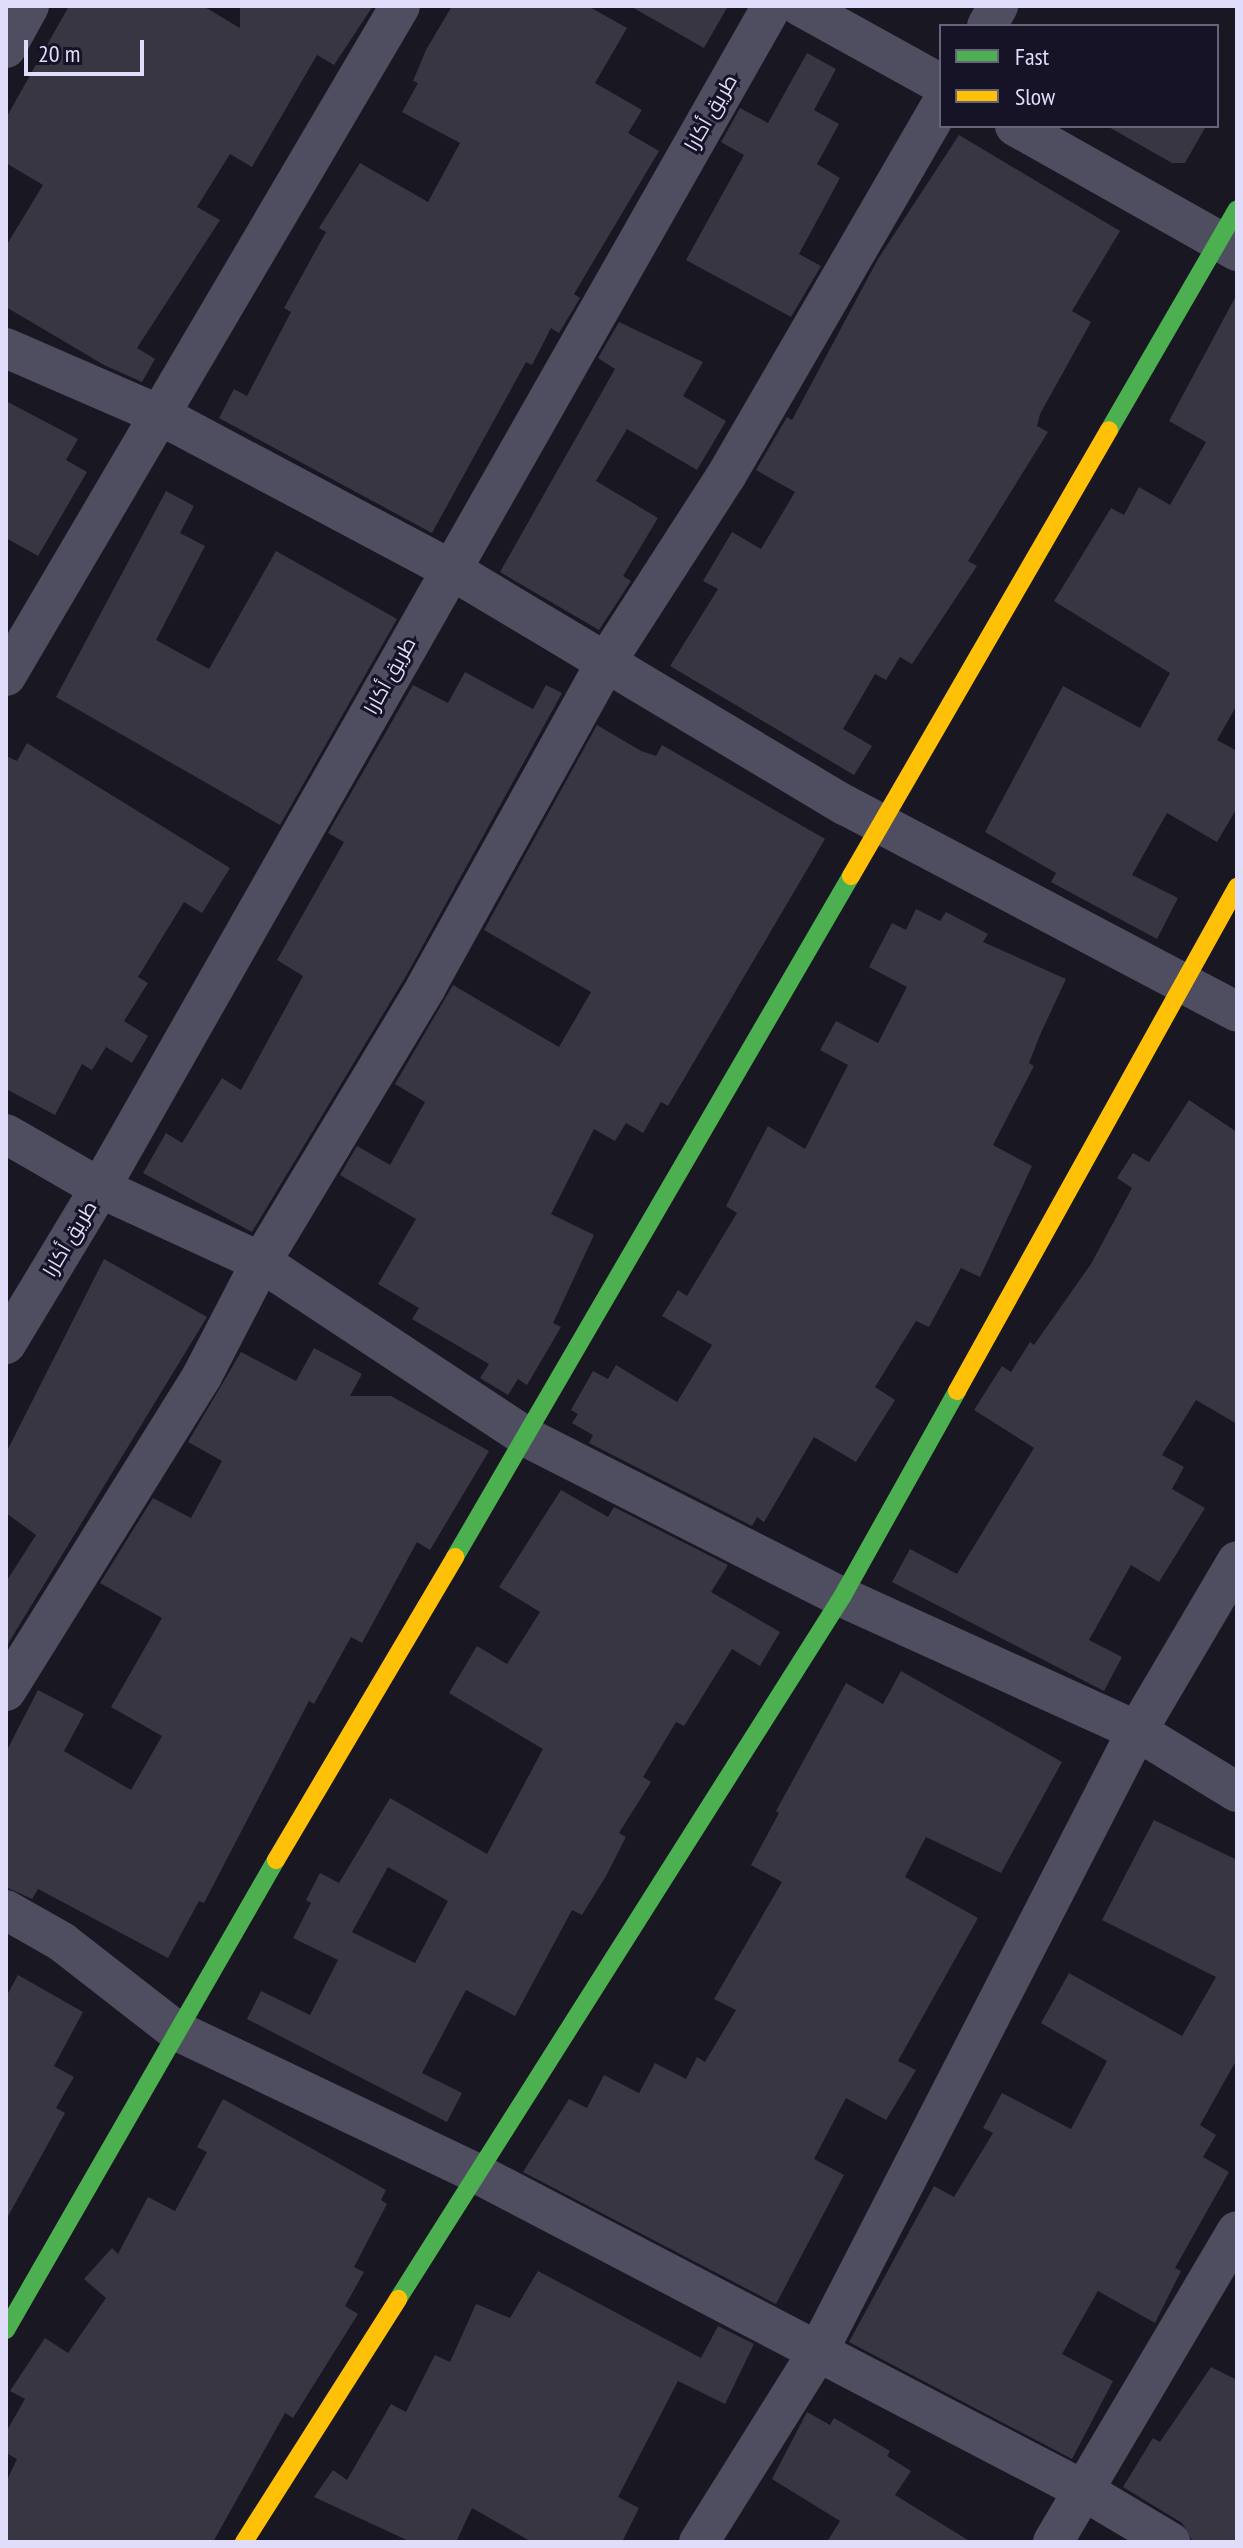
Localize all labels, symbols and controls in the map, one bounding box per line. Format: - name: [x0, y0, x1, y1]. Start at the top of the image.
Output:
- scale bar: [28, 24, 148, 74]
- legend: [939, 24, 1219, 128]
- text: 20 m: [38, 38, 80, 69]
- text: Fast: [1015, 41, 1049, 72]
- street label: طريق أكارا: [680, 70, 742, 156]
- text: Slow: [1015, 81, 1055, 112]
- street label: طريق أكارا: [359, 633, 421, 719]
- street label: طريق أكارا: [38, 1197, 102, 1281]

